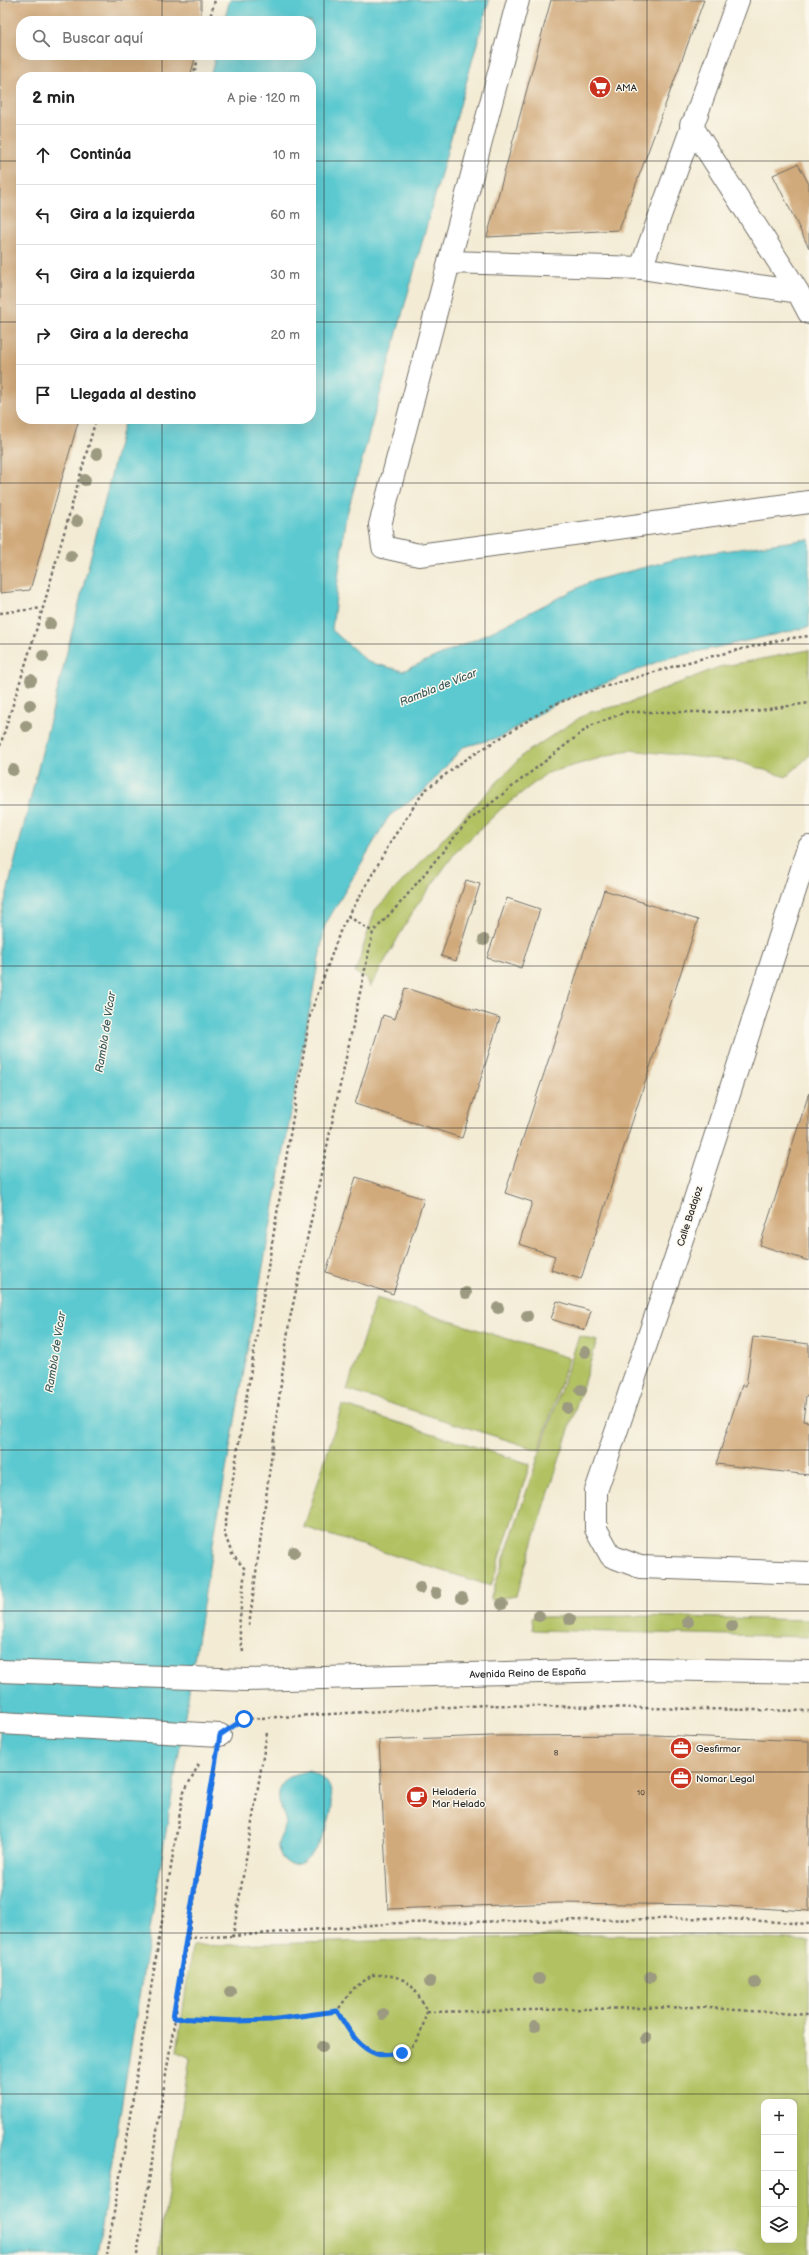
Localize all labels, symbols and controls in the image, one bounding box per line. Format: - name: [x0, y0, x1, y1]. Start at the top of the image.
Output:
- search box: [16, 16, 316, 60]
- icon: search: [30, 27, 52, 49]
- text: Buscar aquí: [62, 29, 143, 48]
- supermarket icon: AMA: [587, 74, 613, 100]
- place label: AMA: [616, 82, 638, 94]
- text: 2 min: [32, 88, 75, 108]
- text: A pie · 120 m: [227, 90, 300, 106]
- icon: ahead: [32, 144, 54, 166]
- text: Continúa: [70, 145, 131, 164]
- text: 10 m: [273, 147, 300, 163]
- icon: left: [32, 204, 54, 226]
- text: Gira a la izquierda: [70, 205, 195, 224]
- text: 60 m: [270, 207, 300, 223]
- icon: left: [32, 264, 54, 286]
- text: Gira a la izquierda: [70, 265, 195, 284]
- text: 30 m: [270, 267, 300, 283]
- icon: right: [32, 324, 54, 346]
- text: Gira a la derecha: [70, 325, 189, 344]
- text: 20 m: [270, 327, 300, 343]
- icon: arrive: [32, 384, 54, 406]
- text: Llegada al destino: [70, 385, 196, 404]
- water label: Rambla de Vícar: [398, 666, 479, 709]
- water label: Rambla de Vícar: [93, 990, 118, 1073]
- street label: Calle Badajoz: [675, 1185, 705, 1248]
- water label: Rambla de Vícar: [43, 1310, 68, 1393]
- street label: Avenida Reino de España: [469, 1666, 587, 1681]
- route start: [235, 1710, 253, 1728]
- office icon: Gesfirmar: [668, 1735, 694, 1761]
- place label: Gesfirmar: [696, 1743, 741, 1755]
- house number: 8: [554, 1748, 559, 1757]
- office icon: Nomar Legal: [668, 1765, 694, 1791]
- place label: Nomar Legal: [696, 1773, 755, 1785]
- cafe icon: Heladería Mar Helado: [404, 1784, 430, 1810]
- place label: Heladería Mar Helado: [432, 1786, 485, 1810]
- house number: 10: [637, 1788, 645, 1797]
- route end: [393, 2044, 411, 2062]
- map controls: [761, 2099, 797, 2243]
- button: +: [761, 2099, 797, 2135]
- button: −: [761, 2135, 797, 2171]
- button: locate: [761, 2171, 797, 2207]
- button: layers: [761, 2207, 797, 2243]

